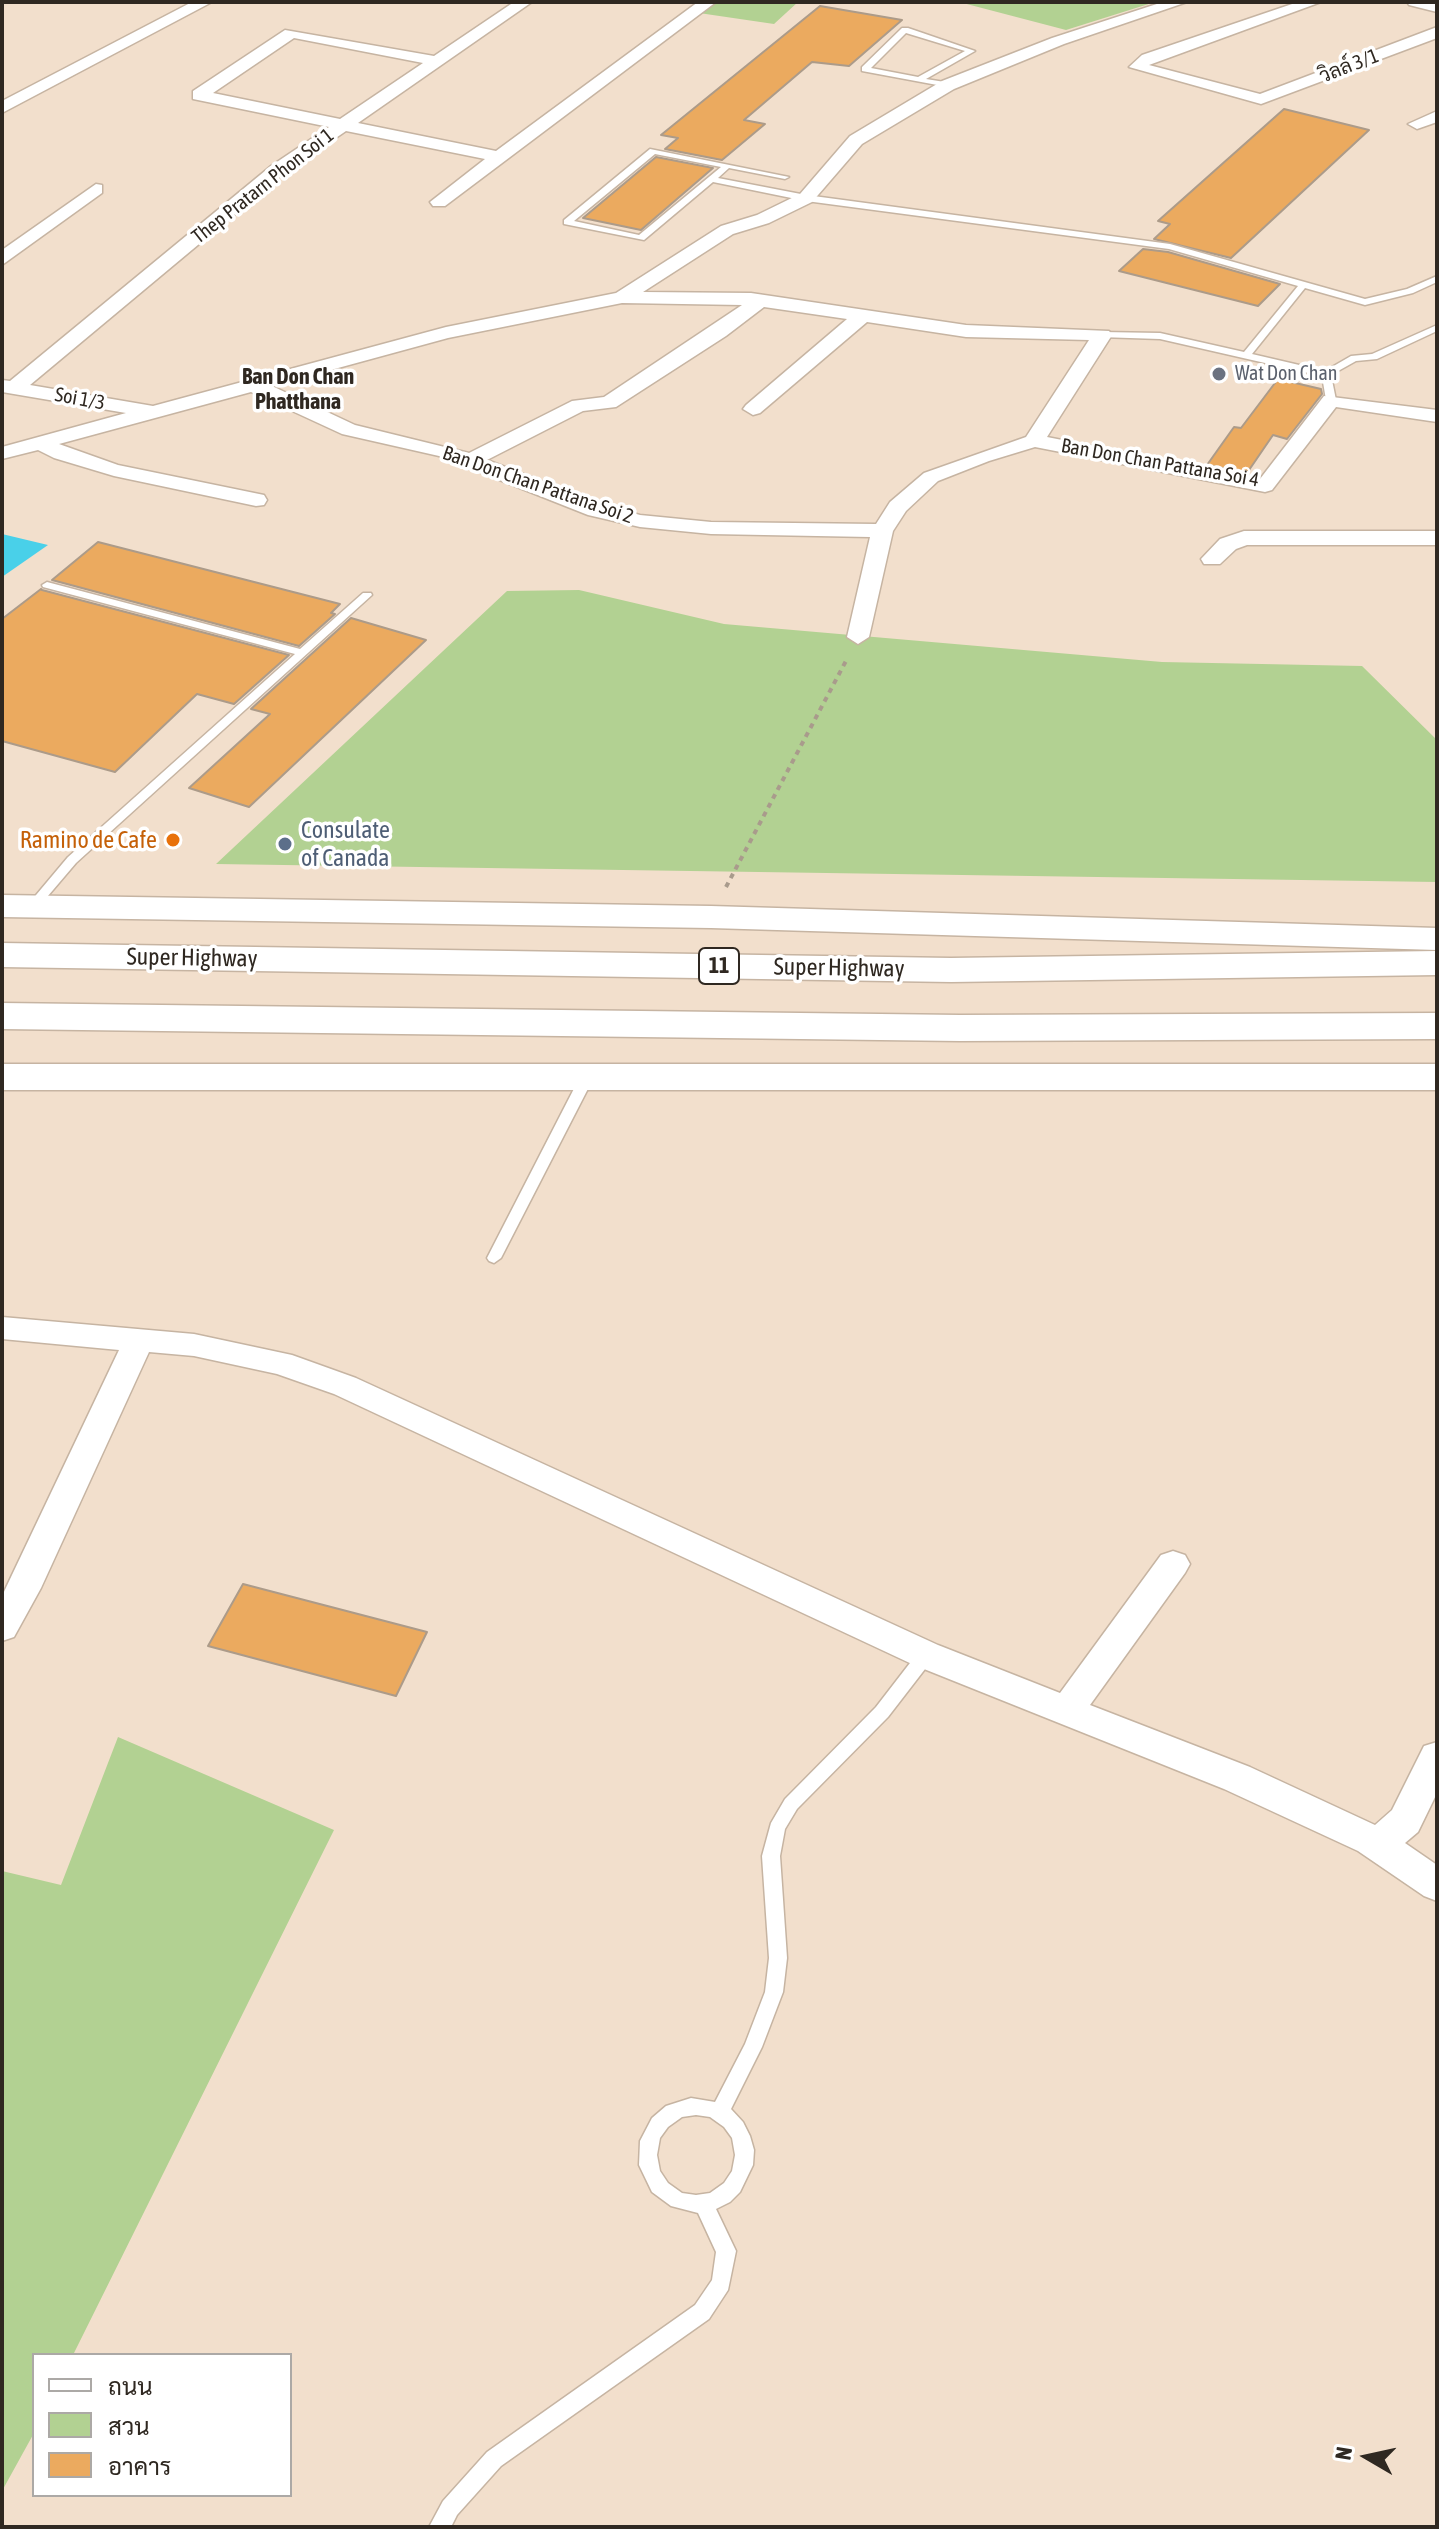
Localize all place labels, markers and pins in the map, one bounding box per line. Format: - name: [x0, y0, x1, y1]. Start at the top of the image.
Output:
- place label: Wat Don Chan: [1235, 362, 1337, 386]
- marker: Wat Don Chan: [1210, 365, 1228, 383]
- place label: Consulate of Canada: [301, 816, 390, 872]
- place label: Ramino de Cafe: [20, 826, 157, 854]
- marker: Ramino de Cafe: [164, 831, 182, 849]
- marker: Consulate of Canada: [276, 835, 294, 853]

